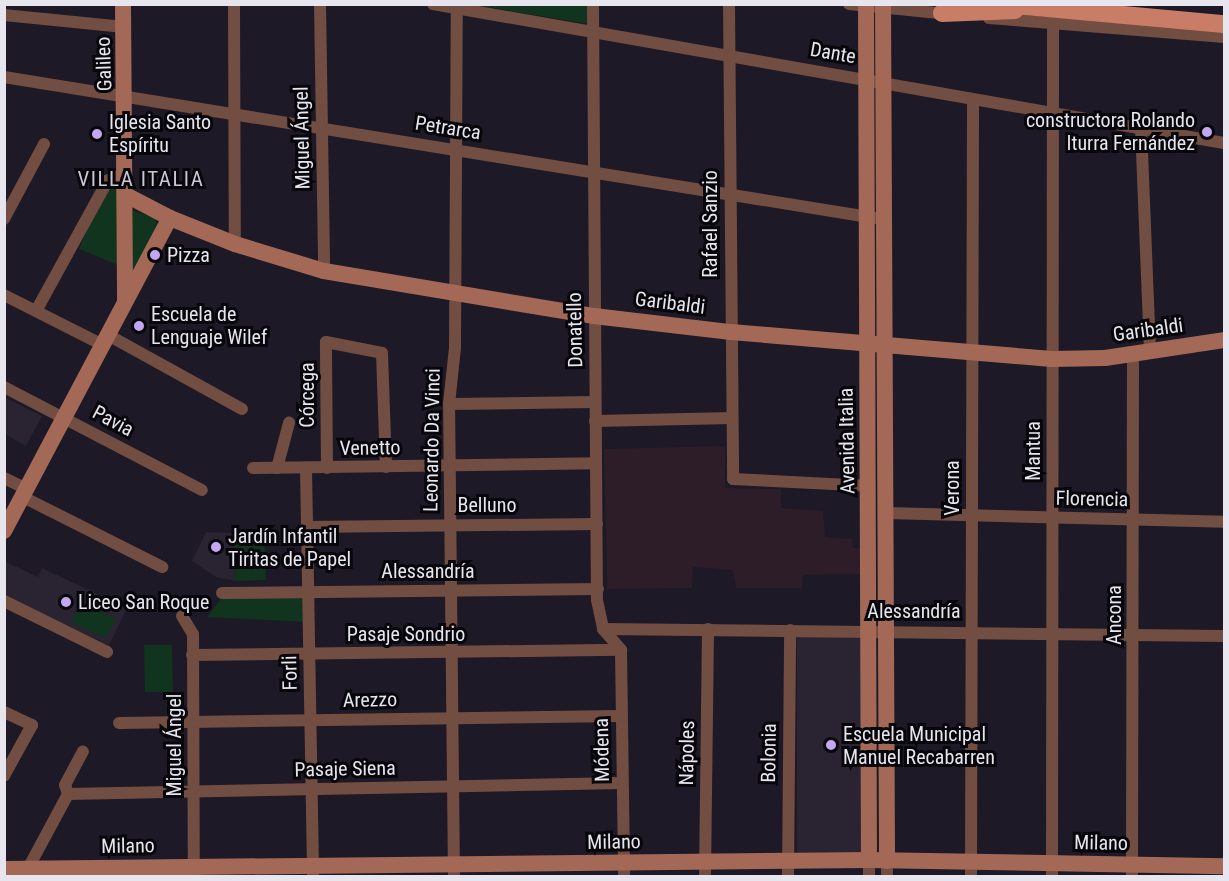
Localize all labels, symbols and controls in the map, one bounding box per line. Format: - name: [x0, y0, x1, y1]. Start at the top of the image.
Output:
- street label: Galileo: [91, 36, 117, 92]
- street label: Dante: [808, 37, 858, 69]
- street label: Miguel Ángel: [289, 86, 315, 190]
- place label: constructora Rolando Iturra Fernández: [1026, 108, 1195, 155]
- place label: Iglesia Santo Espíritu: [109, 110, 211, 157]
- street label: Petrarca: [413, 111, 483, 145]
- marker: constructora Rolando Iturra Fernández: [1200, 125, 1214, 139]
- marker: Iglesia Santo Espíritu: [90, 127, 104, 141]
- district label: VILLA ITALIA: [78, 166, 204, 192]
- street label: Rafael Sanzio: [698, 170, 722, 278]
- place label: Pizza: [167, 243, 210, 267]
- marker: Pizza: [148, 248, 162, 262]
- street label: Garibaldi: [633, 287, 707, 319]
- street label: Donatello: [562, 292, 588, 368]
- place label: Escuela de Lenguaje Wilef: [151, 302, 267, 349]
- street label: Garibaldi: [1111, 313, 1185, 347]
- marker: Escuela de Lenguaje Wilef: [132, 319, 146, 333]
- street label: Córcega: [295, 362, 319, 428]
- street label: Leonardo Da Vinci: [419, 368, 445, 512]
- street label: Avenida Italia: [834, 388, 860, 494]
- street label: Pavia: [88, 400, 138, 442]
- street label: Mantua: [1021, 421, 1045, 481]
- street label: Venetto: [339, 435, 401, 461]
- street label: Verona: [940, 460, 964, 516]
- street label: Florencia: [1055, 486, 1129, 512]
- street label: Belluno: [458, 493, 516, 517]
- place label: Jardín Infantil Tiritas de Papel: [228, 524, 351, 571]
- marker: Jardín Infantil Tiritas de Papel: [209, 540, 223, 554]
- street label: Alessandría: [381, 559, 475, 583]
- street label: Ancona: [1102, 585, 1126, 645]
- place label: Liceo San Roque: [78, 590, 209, 614]
- marker: Liceo San Roque: [59, 595, 73, 609]
- street label: Alessandría: [867, 599, 961, 623]
- street label: Pasaje Sondrio: [347, 622, 465, 646]
- street label: Forli: [278, 655, 302, 691]
- street label: Arezzo: [343, 688, 397, 712]
- street label: Miguel Ángel: [162, 694, 186, 796]
- street label: Módena: [589, 718, 615, 782]
- street label: Nápoles: [674, 720, 700, 786]
- place label: Escuela Municipal Manuel Recabarren: [843, 722, 995, 769]
- street label: Bolonia: [756, 723, 782, 783]
- marker: Escuela Municipal Manuel Recabarren: [824, 738, 838, 752]
- street label: Pasaje Siena: [294, 756, 396, 782]
- street label: Milano: [587, 830, 641, 854]
- street label: Milano: [1074, 831, 1128, 855]
- street label: Milano: [101, 834, 155, 858]

